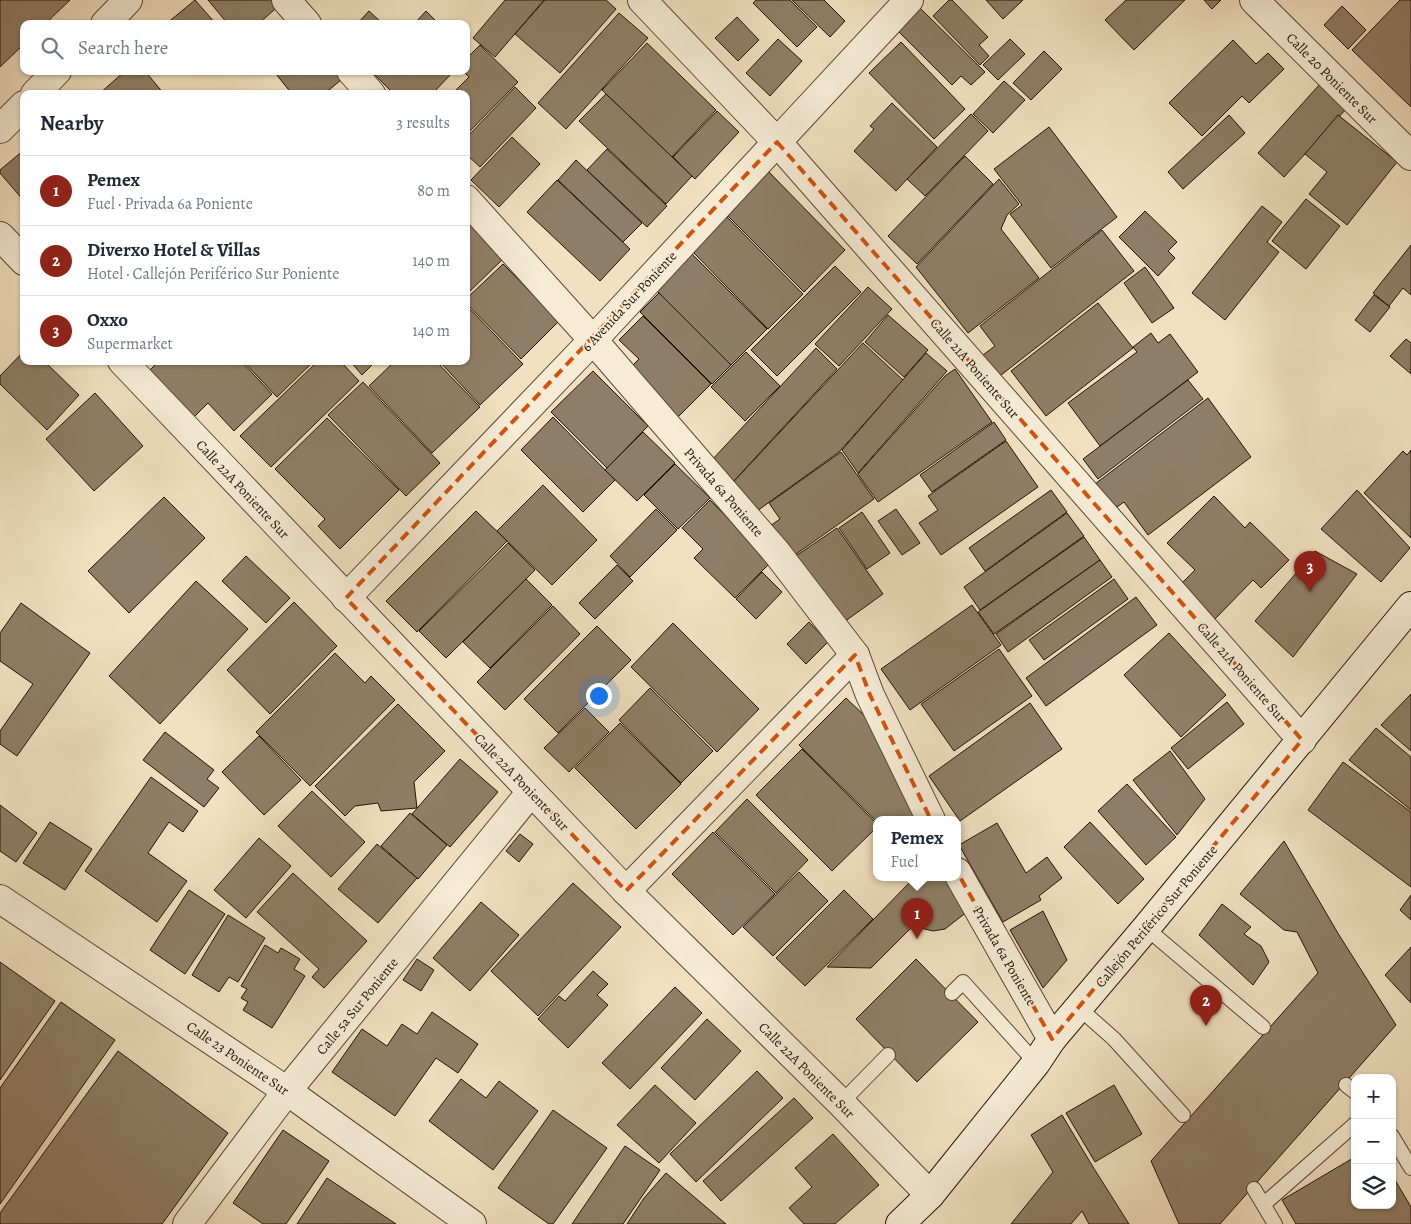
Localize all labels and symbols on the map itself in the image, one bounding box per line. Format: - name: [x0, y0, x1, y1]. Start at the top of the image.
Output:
- street label: Calle 20 Poniente Sur: [1282, 29, 1382, 129]
- street label: 6 Avenida Sur Poniente: [578, 247, 681, 356]
- street label: Calle 21A Poniente Sur: [926, 314, 1024, 423]
- street label: Calle 22A Poniente Sur: [192, 436, 294, 543]
- street label: Privada 6a Poniente: [680, 444, 768, 541]
- pin: 3: [1294, 551, 1326, 592]
- street label: Calle 21A Poniente Sur: [1193, 618, 1291, 727]
- your location: [586, 683, 612, 709]
- street label: Calle 22A Poniente Sur: [470, 729, 574, 836]
- street label: Callejón Periférico Sur Poniente: [1091, 841, 1222, 992]
- pin: 1: [901, 898, 933, 939]
- street label: Privada 6a Poniente: [968, 903, 1041, 1010]
- street label: Calle 5a Sur Poniente: [312, 954, 403, 1059]
- pin: 2: [1190, 985, 1222, 1026]
- street label: Calle 23 Poniente Sur: [183, 1017, 293, 1100]
- street label: Calle 22A Poniente Sur: [754, 1018, 859, 1123]

